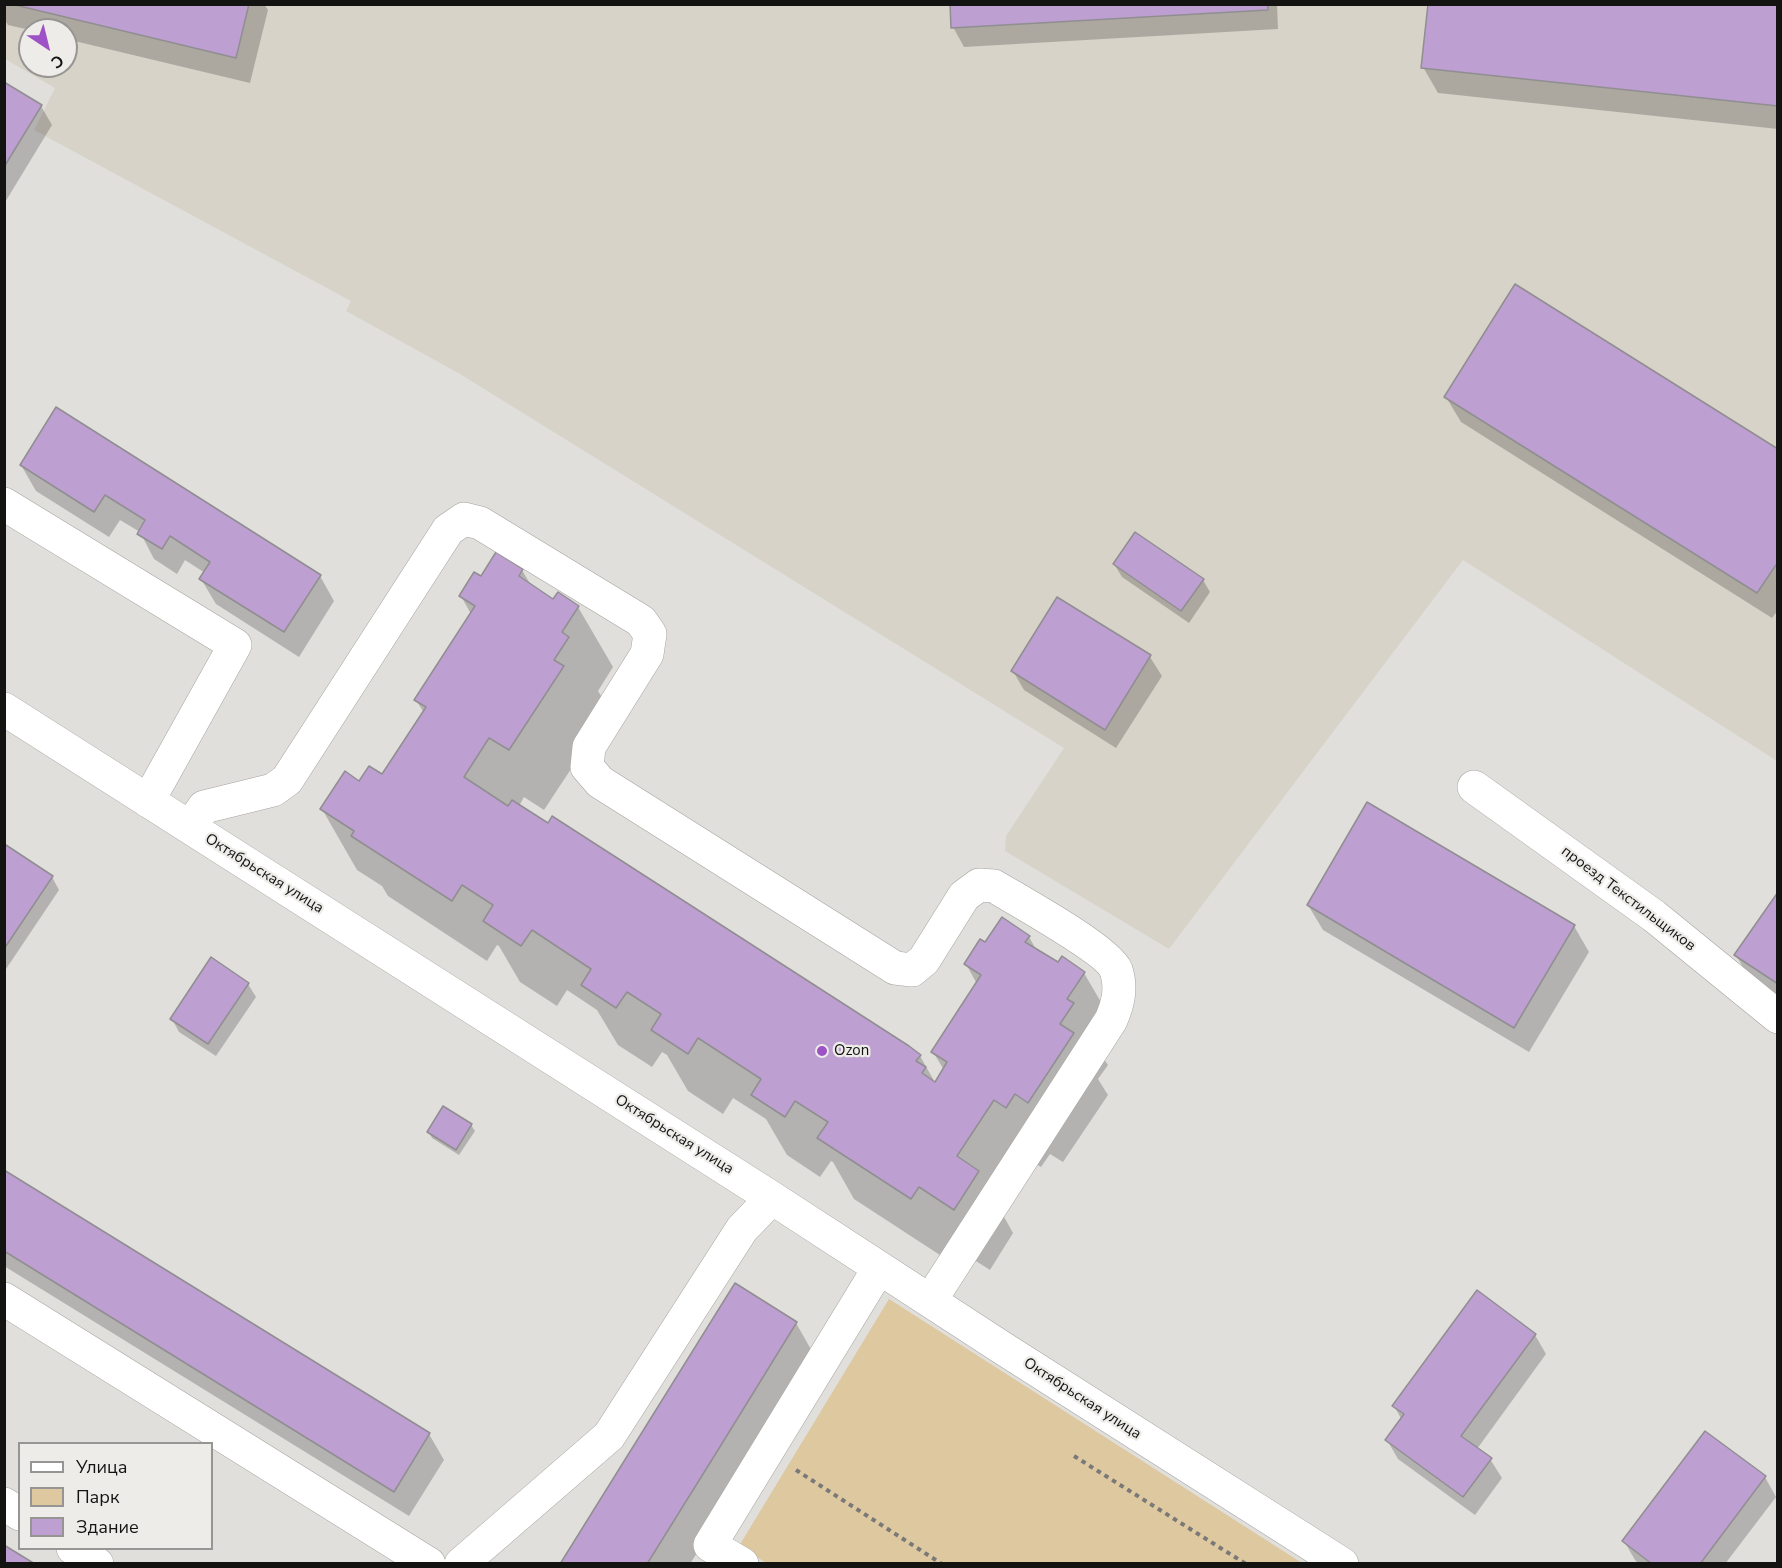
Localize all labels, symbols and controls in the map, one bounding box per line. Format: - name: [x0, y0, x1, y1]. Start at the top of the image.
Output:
- north arrow: [18, 18, 78, 78]
- text: С: [46, 49, 68, 73]
- street label: Октябрьская улица: [201, 830, 327, 918]
- street label: проезд Текстильщиков: [1557, 843, 1699, 955]
- place label: Ozon: [834, 1042, 869, 1060]
- marker: Ozon: [815, 1044, 829, 1058]
- street label: Октябрьская улица: [611, 1091, 737, 1179]
- street label: Октябрьская улица: [1020, 1354, 1144, 1444]
- legend: [18, 1442, 213, 1550]
- text: Улица: [76, 1455, 127, 1479]
- text: Парк: [76, 1485, 119, 1509]
- text: Здание: [76, 1515, 139, 1539]

